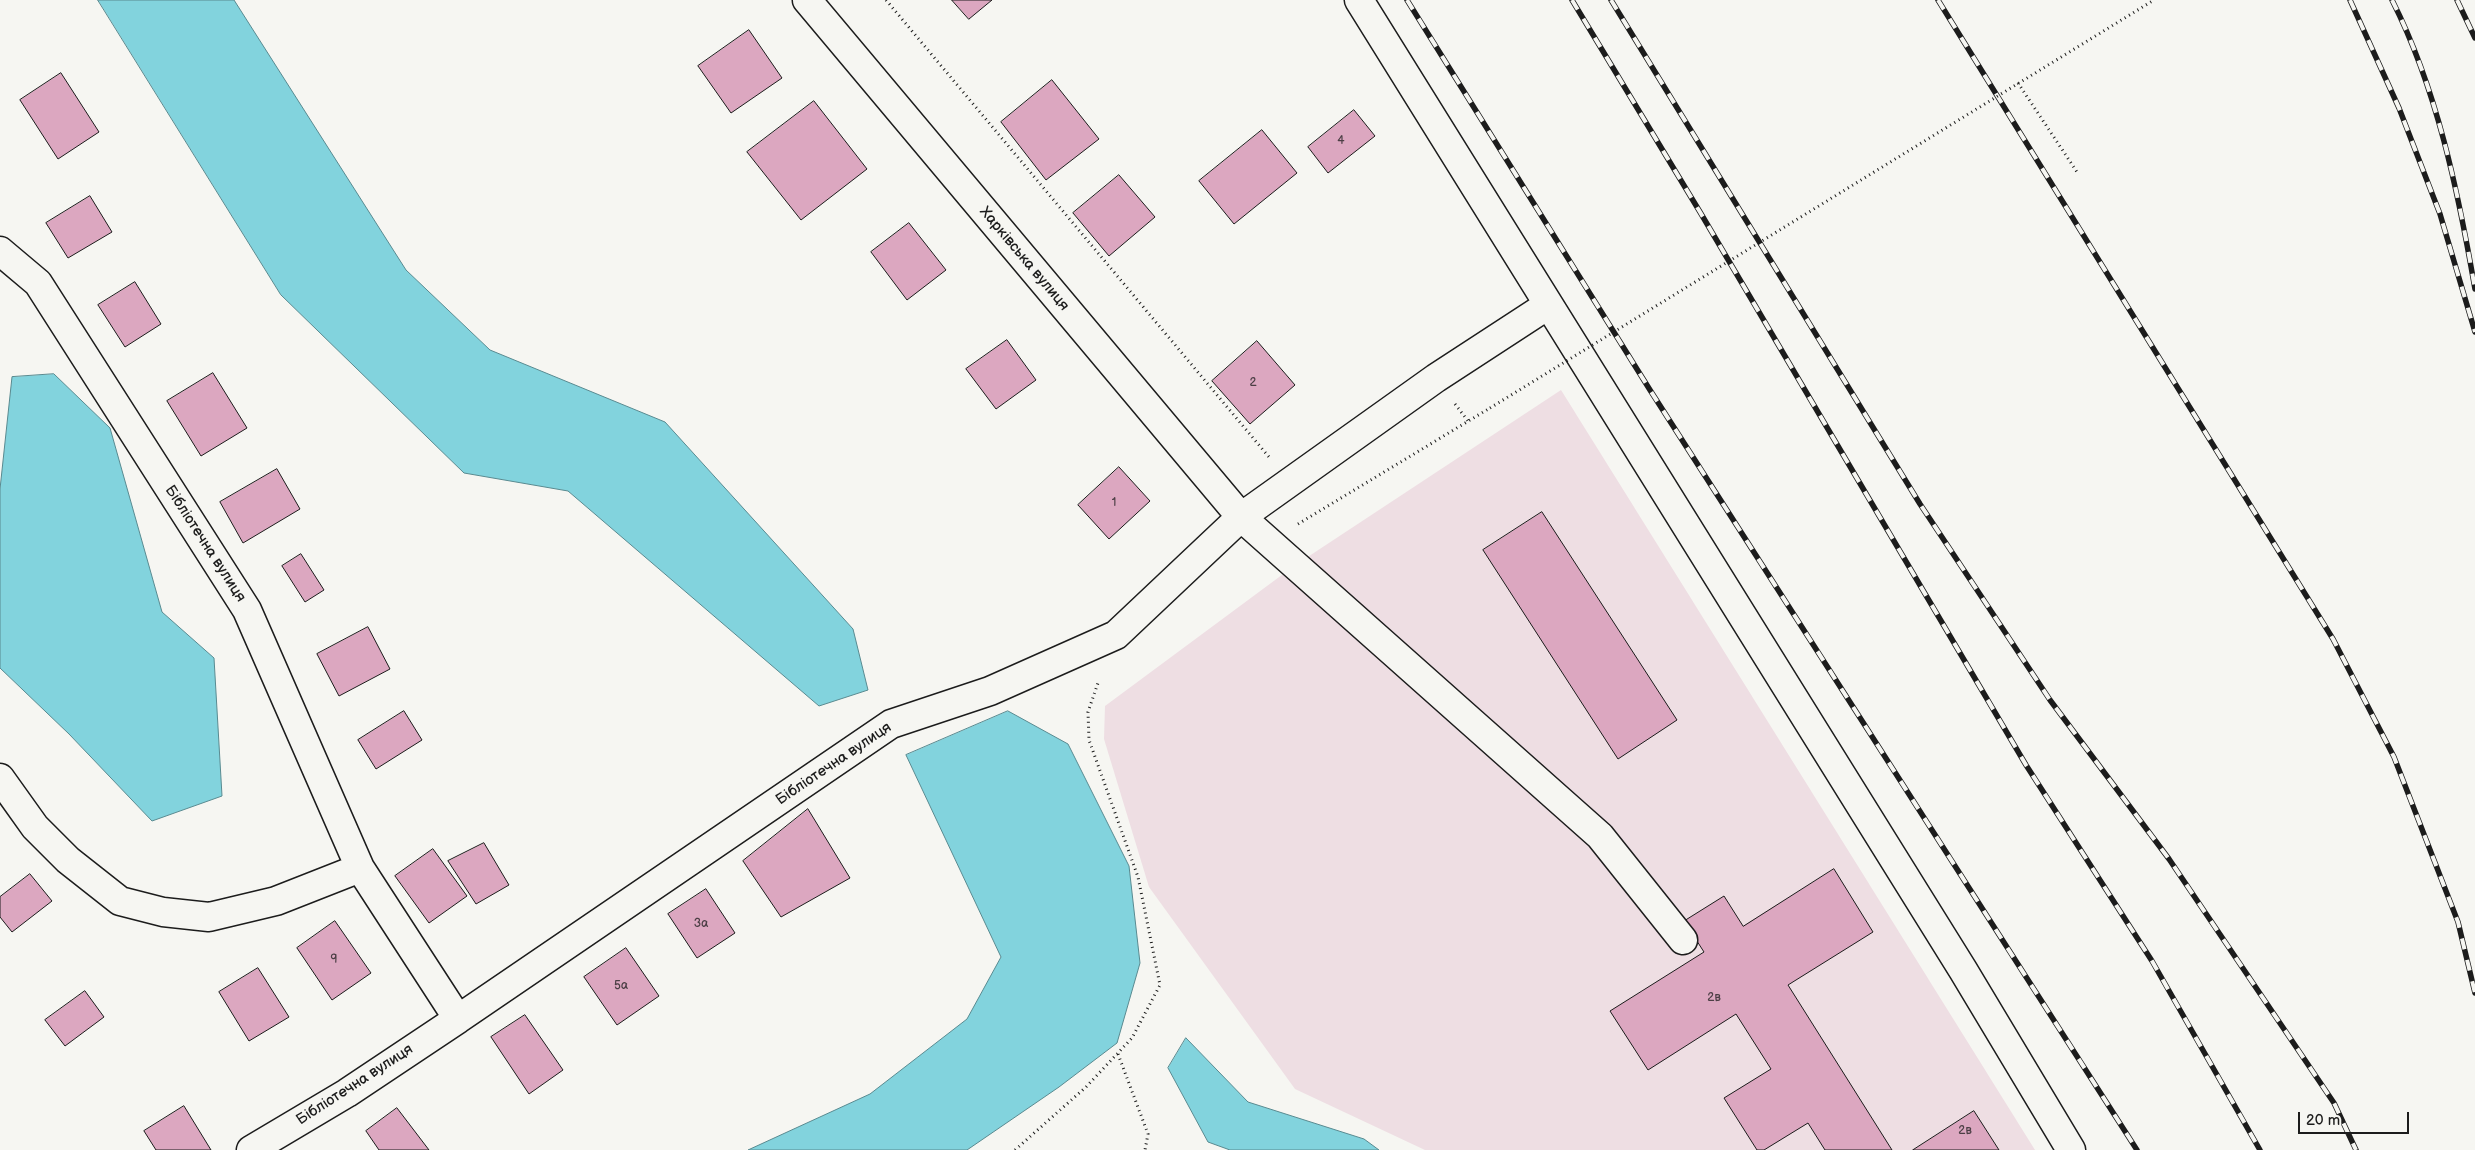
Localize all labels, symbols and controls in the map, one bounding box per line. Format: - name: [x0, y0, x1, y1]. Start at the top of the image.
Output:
- house number: 4: [1337, 134, 1345, 148]
- street label: Харківська вулиця: [975, 203, 1073, 315]
- house number: 2: [1249, 376, 1257, 390]
- street label: Бібліотечна вулиця: [161, 482, 249, 606]
- house number: 1: [1112, 496, 1116, 510]
- street label: Бібліотечна вулиця: [773, 719, 895, 809]
- house number: 3а: [694, 917, 708, 931]
- house number: 9: [331, 953, 337, 967]
- house number: 5а: [614, 979, 628, 993]
- house number: 2в: [1707, 991, 1721, 1005]
- street label: Бібліотечна вулиця: [293, 1041, 417, 1129]
- scale bar: [2300, 1102, 2411, 1134]
- text: 20 m: [2306, 1111, 2340, 1130]
- house number: 2в: [1958, 1124, 1972, 1138]

